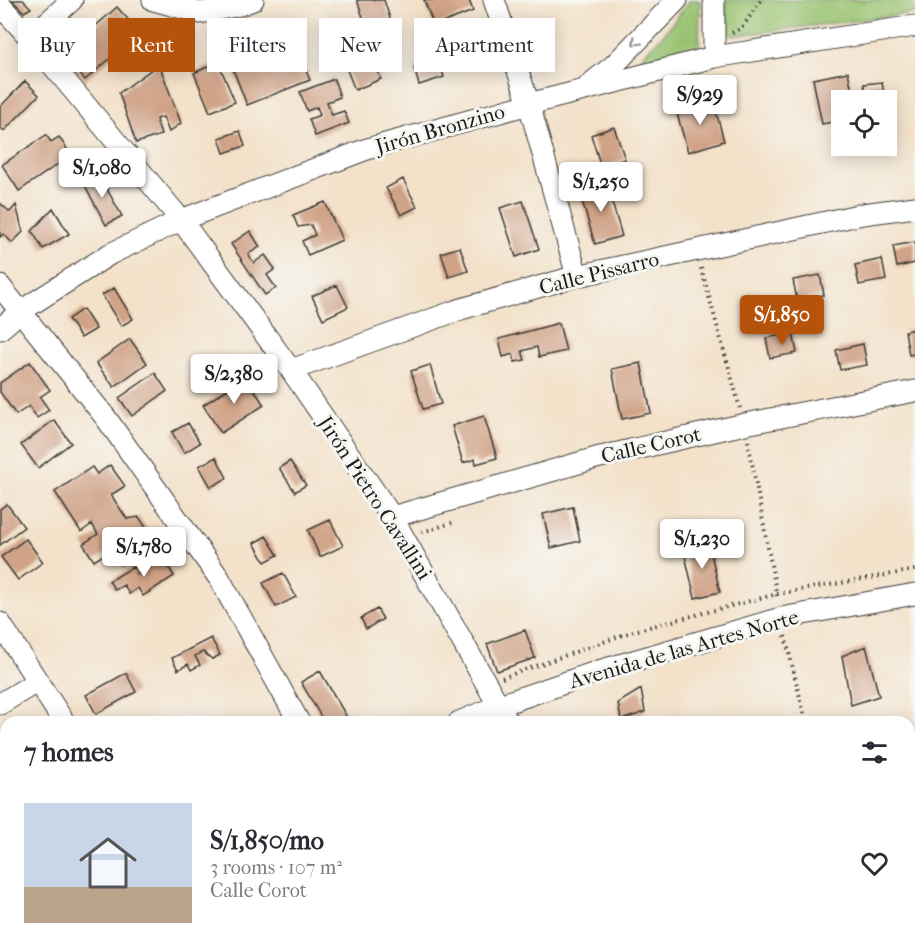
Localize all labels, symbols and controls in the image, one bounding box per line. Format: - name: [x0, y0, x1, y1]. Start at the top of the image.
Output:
- chip: Buy: [18, 18, 96, 72]
- chip: Rent: [108, 18, 195, 72]
- chip: Filters: [207, 18, 307, 72]
- chip: New: [319, 18, 402, 72]
- chip: Apartment: [414, 18, 555, 72]
- one-way arrow: [633, 34, 644, 45]
- pin: S/929: [658, 75, 742, 126]
- text: S/929: [677, 83, 723, 106]
- map controls: [831, 90, 897, 156]
- button: locate: [831, 90, 897, 156]
- street label: Jirón Bronzino: [371, 99, 507, 159]
- pin: S/1,080: [47, 148, 157, 199]
- text: S/1,080: [73, 156, 131, 179]
- pin: S/1,250: [546, 162, 656, 213]
- text: S/1,250: [573, 170, 629, 193]
- street label: Calle Pissarro: [537, 247, 661, 299]
- pin: S/1,850: [727, 295, 837, 346]
- text: S/1,850: [754, 303, 810, 326]
- pin: S/2,380: [179, 354, 289, 405]
- text: S/2,380: [205, 362, 263, 385]
- street label: Jirón Pietro Cavallini: [312, 410, 437, 584]
- street label: Calle Corot: [599, 422, 704, 468]
- pin: S/1,230: [647, 519, 757, 570]
- pin: S/1,780: [89, 527, 199, 578]
- text: S/1,230: [674, 527, 730, 550]
- text: S/1,780: [116, 535, 172, 558]
- street label: Avenida de las Artes Norte: [566, 605, 801, 694]
- icon: filters: [858, 736, 891, 769]
- text: 7 homes: [24, 737, 114, 768]
- text: S/1,850/mo: [210, 825, 324, 856]
- icon: home: [72, 827, 144, 899]
- icon: heart: [858, 847, 891, 880]
- text: 3 rooms · 107 m²: [210, 856, 342, 879]
- text: Calle Corot: [210, 879, 307, 902]

